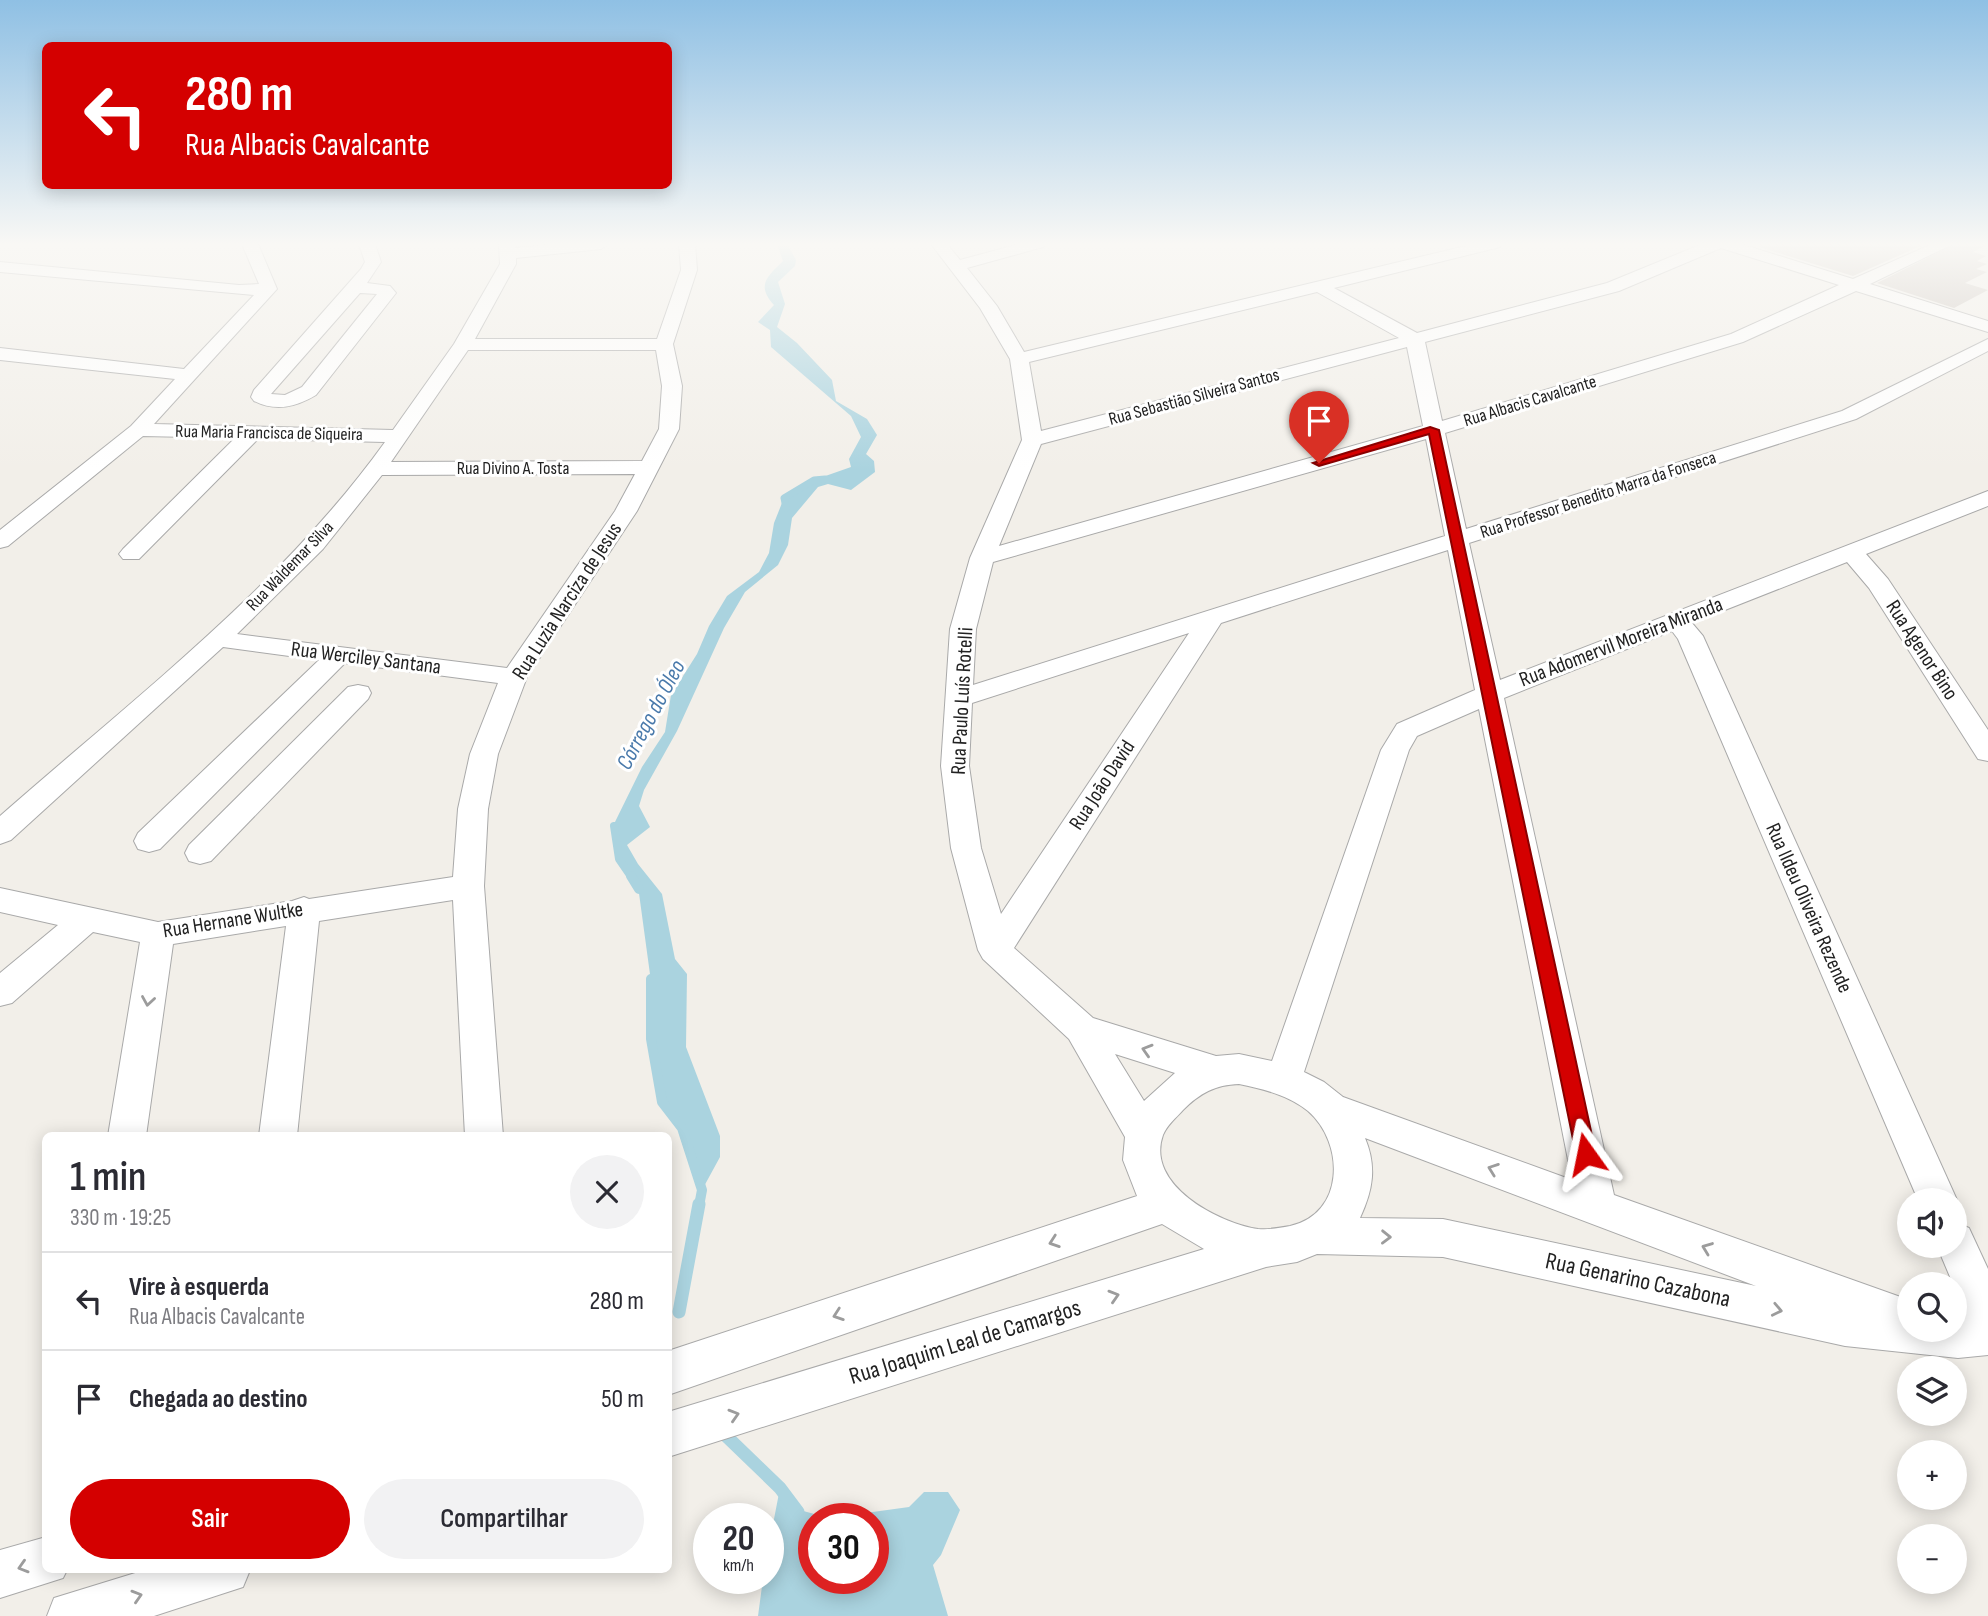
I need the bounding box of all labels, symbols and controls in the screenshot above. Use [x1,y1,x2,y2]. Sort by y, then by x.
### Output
text: 280 m [185,66,293,125]
icon: left [70,70,161,161]
text: Rua Albacis Cavalcante [185,126,430,165]
street label: Rua Sebastião Silveira Santos [1106,364,1282,430]
street label: Rua Albacis Cavalcante [1461,371,1599,431]
pin [1289,391,1349,463]
icon: arrive [1300,402,1338,440]
street label: Rua Maria Francisca de Siqueira [175,421,363,445]
street label: Rua Professor Benedito Marra da Fonseca [1477,447,1719,543]
street label: Rua Divino A. Tosta [457,458,569,479]
street label: Rua Waldemar Silva [242,517,338,615]
street label: Rua Luzia Narciza de Jesus [507,518,627,684]
street label: Rua Adomervil Moreira Miranda [1516,592,1726,692]
street label: Rua Agenor Bino [1880,595,1964,705]
street label: Rua Paulo Luís Rotelli [946,627,978,775]
street label: Rua Werciley Santana [290,636,442,680]
water label: Córrego do Óleo [610,655,692,775]
street label: Rua João David [1064,735,1140,835]
street label: Rua Ildeu Oliveira Rezende [1760,819,1858,997]
street label: Rua Hernane Wultke [161,897,305,943]
one-way arrow [141,995,156,1007]
one-way arrow [1142,1043,1154,1058]
position arrow [1549,1117,1623,1191]
text: 1 min [70,1152,146,1203]
button: close [570,1155,644,1229]
one-way arrow [1488,1163,1500,1177]
map controls [1897,1188,1967,1594]
button: sound [1897,1188,1967,1258]
text: 330 m · 19:25 [70,1204,171,1232]
one-way arrow [1381,1229,1392,1245]
one-way arrow [1048,1234,1060,1249]
one-way arrow [1701,1242,1713,1256]
street label: Rua Genarino Cazabona [1543,1246,1733,1314]
text: Vire à esquerda [129,1272,269,1303]
button: search [1897,1272,1967,1342]
icon: left [70,1282,108,1320]
text: 280 m [589,1286,644,1317]
one-way arrow [1108,1289,1120,1304]
street label: Rua Joaquim Leal de Camargos [846,1293,1084,1391]
one-way arrow [1771,1302,1783,1316]
text: Rua Albacis Cavalcante [129,1303,305,1331]
one-way arrow [833,1307,845,1322]
button: layers [1897,1356,1967,1426]
icon: arrive [70,1380,108,1418]
text: Chegada ao destino [129,1384,308,1415]
text: 50 m [601,1384,644,1415]
one-way arrow [727,1408,739,1423]
button: + [1897,1440,1967,1510]
button: Sair [70,1479,350,1559]
button: Compartilhar [364,1479,644,1559]
speed limit sign: 30 [798,1503,889,1594]
text: 20 [723,1518,755,1561]
button: − [1897,1524,1967,1594]
text: km/h [723,1555,754,1576]
one-way arrow [17,1559,29,1574]
one-way arrow [131,1590,143,1605]

